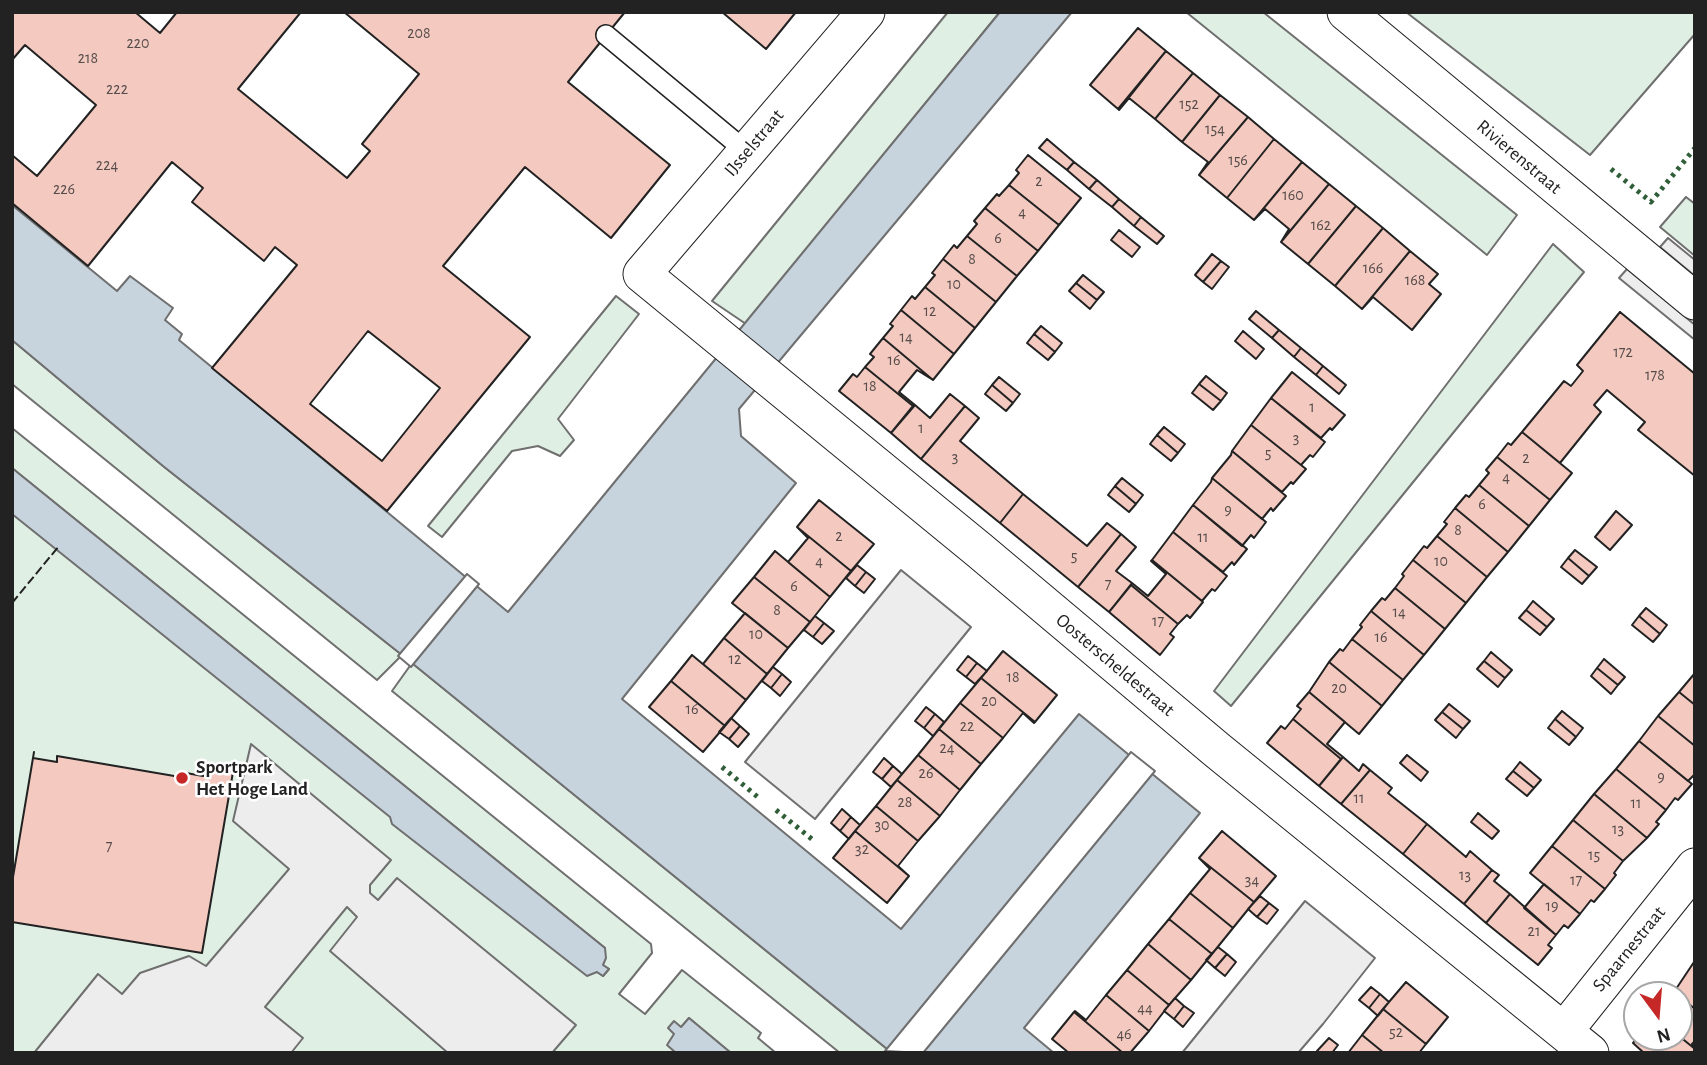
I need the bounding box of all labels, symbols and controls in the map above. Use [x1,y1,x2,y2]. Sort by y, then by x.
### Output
house number: 208 [407,23,431,43]
house number: 220 [126,33,150,53]
house number: 218 [78,48,98,68]
house number: 222 [106,79,128,99]
house number: 152 [1179,94,1199,114]
street label: IJsselstraat [719,105,789,181]
street label: Rivierenstraat [1472,115,1566,199]
house number: 154 [1205,119,1225,139]
house number: 156 [1228,150,1248,170]
house number: 224 [96,155,118,175]
house number: 2 [1035,171,1043,191]
house number: 226 [53,179,75,199]
house number: 160 [1282,185,1304,205]
house number: 4 [1018,202,1026,222]
house number: 162 [1311,215,1331,235]
house number: 6 [994,228,1002,248]
house number: 8 [968,249,976,269]
house number: 166 [1363,258,1383,278]
house number: 168 [1405,270,1425,290]
house number: 10 [947,274,961,294]
house number: 12 [924,301,936,321]
house number: 14 [899,327,913,347]
house number: 172 [1613,342,1633,362]
house number: 16 [887,350,901,370]
house number: 178 [1645,365,1665,385]
house number: 18 [863,376,877,396]
house number: 1 [1309,397,1315,417]
house number: 1 [918,418,924,438]
house number: 3 [1293,428,1299,448]
house number: 5 [1265,443,1271,463]
house number: 3 [952,447,958,467]
house number: 2 [1522,448,1530,468]
house number: 4 [1502,467,1510,487]
house number: 6 [1478,494,1486,514]
house number: 9 [1224,500,1232,520]
house number: 8 [1454,520,1462,540]
house number: 2 [835,526,843,546]
house number: 11 [1197,527,1209,547]
house number: 5 [1071,546,1077,566]
house number: 4 [815,551,823,571]
house number: 10 [1434,551,1448,571]
house number: 7 [1105,574,1111,594]
house number: 6 [790,576,798,596]
house number: 8 [773,600,781,620]
house number: 14 [1392,602,1406,622]
street label: Oosterscheldestraat [1051,609,1179,721]
house number: 17 [1152,611,1164,631]
house number: 10 [749,624,763,644]
house number: 16 [1374,627,1388,647]
house number: 12 [729,649,741,669]
house number: 18 [1006,667,1020,687]
house number: 20 [1331,678,1347,698]
house number: 20 [981,691,997,711]
house number: 16 [685,699,699,719]
house number: 22 [960,716,974,736]
house number: 24 [940,738,954,758]
place label: Sportpark Het Hoge Land [196,756,308,800]
house number: 26 [919,763,933,783]
house number: 9 [1657,767,1665,787]
marker: Sportpark Het Hoge Land [174,770,190,786]
house number: 11 [1353,788,1365,808]
house number: 28 [898,792,912,812]
house number: 11 [1630,793,1642,813]
house number: 30 [874,815,890,835]
house number: 13 [1612,819,1624,839]
house number: 7 [106,836,112,856]
house number: 32 [855,839,869,859]
house number: 15 [1588,845,1600,865]
house number: 13 [1459,865,1471,885]
house number: 34 [1245,870,1259,890]
house number: 17 [1570,870,1582,890]
house number: 19 [1545,896,1559,916]
street label: Spaarnestraat [1588,902,1670,996]
house number: 21 [1528,921,1540,941]
north arrow [1623,981,1693,1051]
house number: 44 [1137,998,1153,1018]
house number: 52 [1389,1022,1403,1042]
house number: 46 [1116,1024,1132,1044]
text: N [1654,1024,1672,1046]

